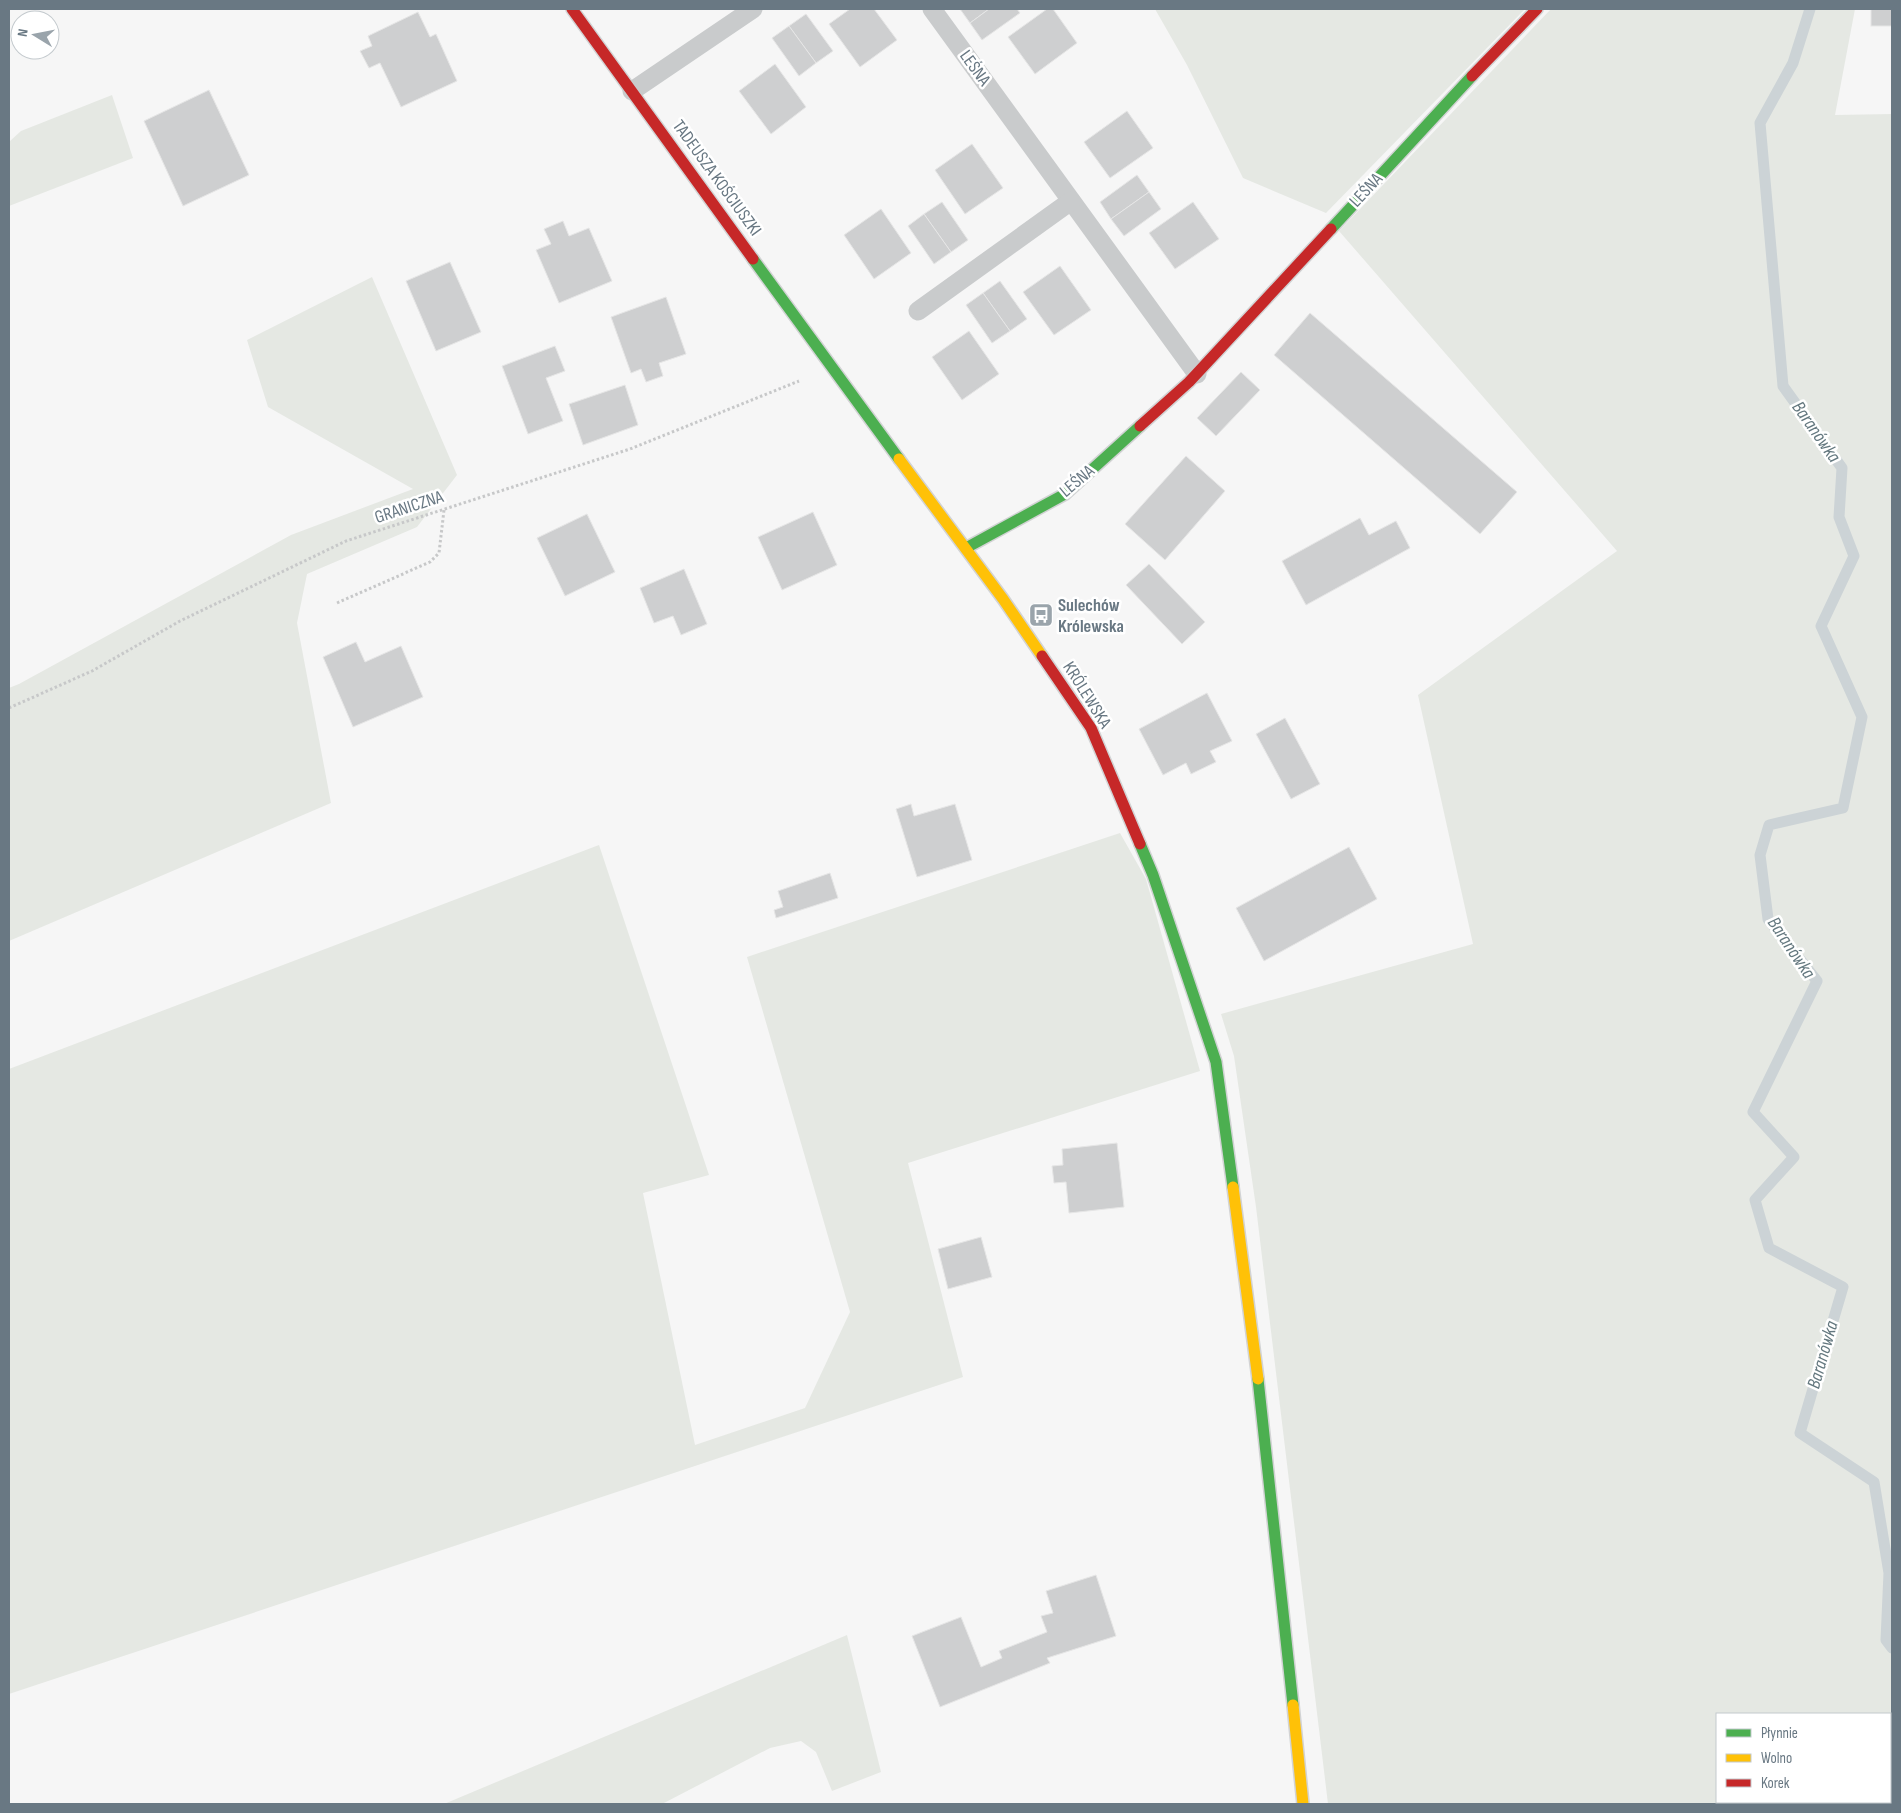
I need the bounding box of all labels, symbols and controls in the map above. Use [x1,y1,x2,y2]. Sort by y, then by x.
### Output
north arrow [10,10,60,60]
text: N [14,28,32,38]
street label: LEŚNA [955,46,995,90]
street label: TADEUSZA KOŚCIUSZKI [668,116,766,240]
street label: LEŚNA [1345,168,1387,211]
water label: Baranówka [1787,397,1845,467]
street label: LEŚNA [1055,460,1099,501]
street label: GRANICZNA [372,486,446,528]
place label: Sulechów Królewska [1058,595,1124,637]
bus stop icon: Sulechów Królewska [1028,602,1054,628]
street label: KRÓLEWSKA [1058,658,1116,732]
water label: Baranówka [1762,913,1820,983]
water label: Baranówka [1802,1318,1844,1392]
legend [1716,1713,1891,1803]
text: Płynnie [1761,1724,1798,1743]
text: Wolno [1761,1749,1792,1768]
text: Korek [1761,1774,1790,1793]

